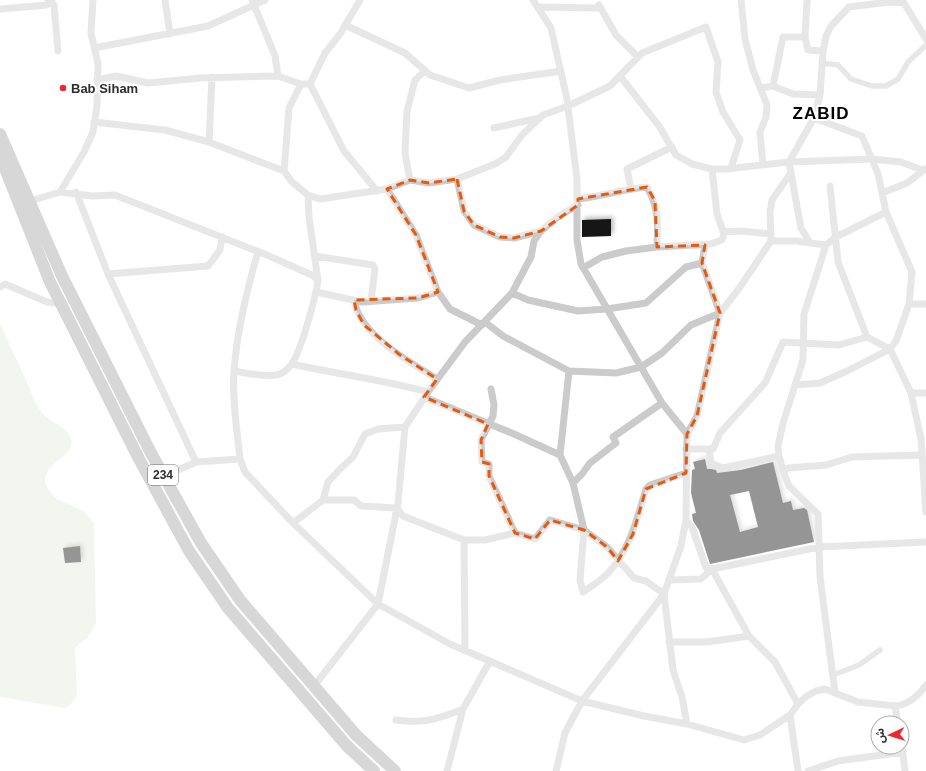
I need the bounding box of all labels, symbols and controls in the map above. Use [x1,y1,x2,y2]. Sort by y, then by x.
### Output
place label: Bab Siham [71,81,138,96]
marker: Bab Siham [58,83,68,93]
district label: ZABID [793,104,849,123]
road number: 234 [148,465,178,485]
north arrow [870,715,910,755]
text: ش [874,728,888,744]

